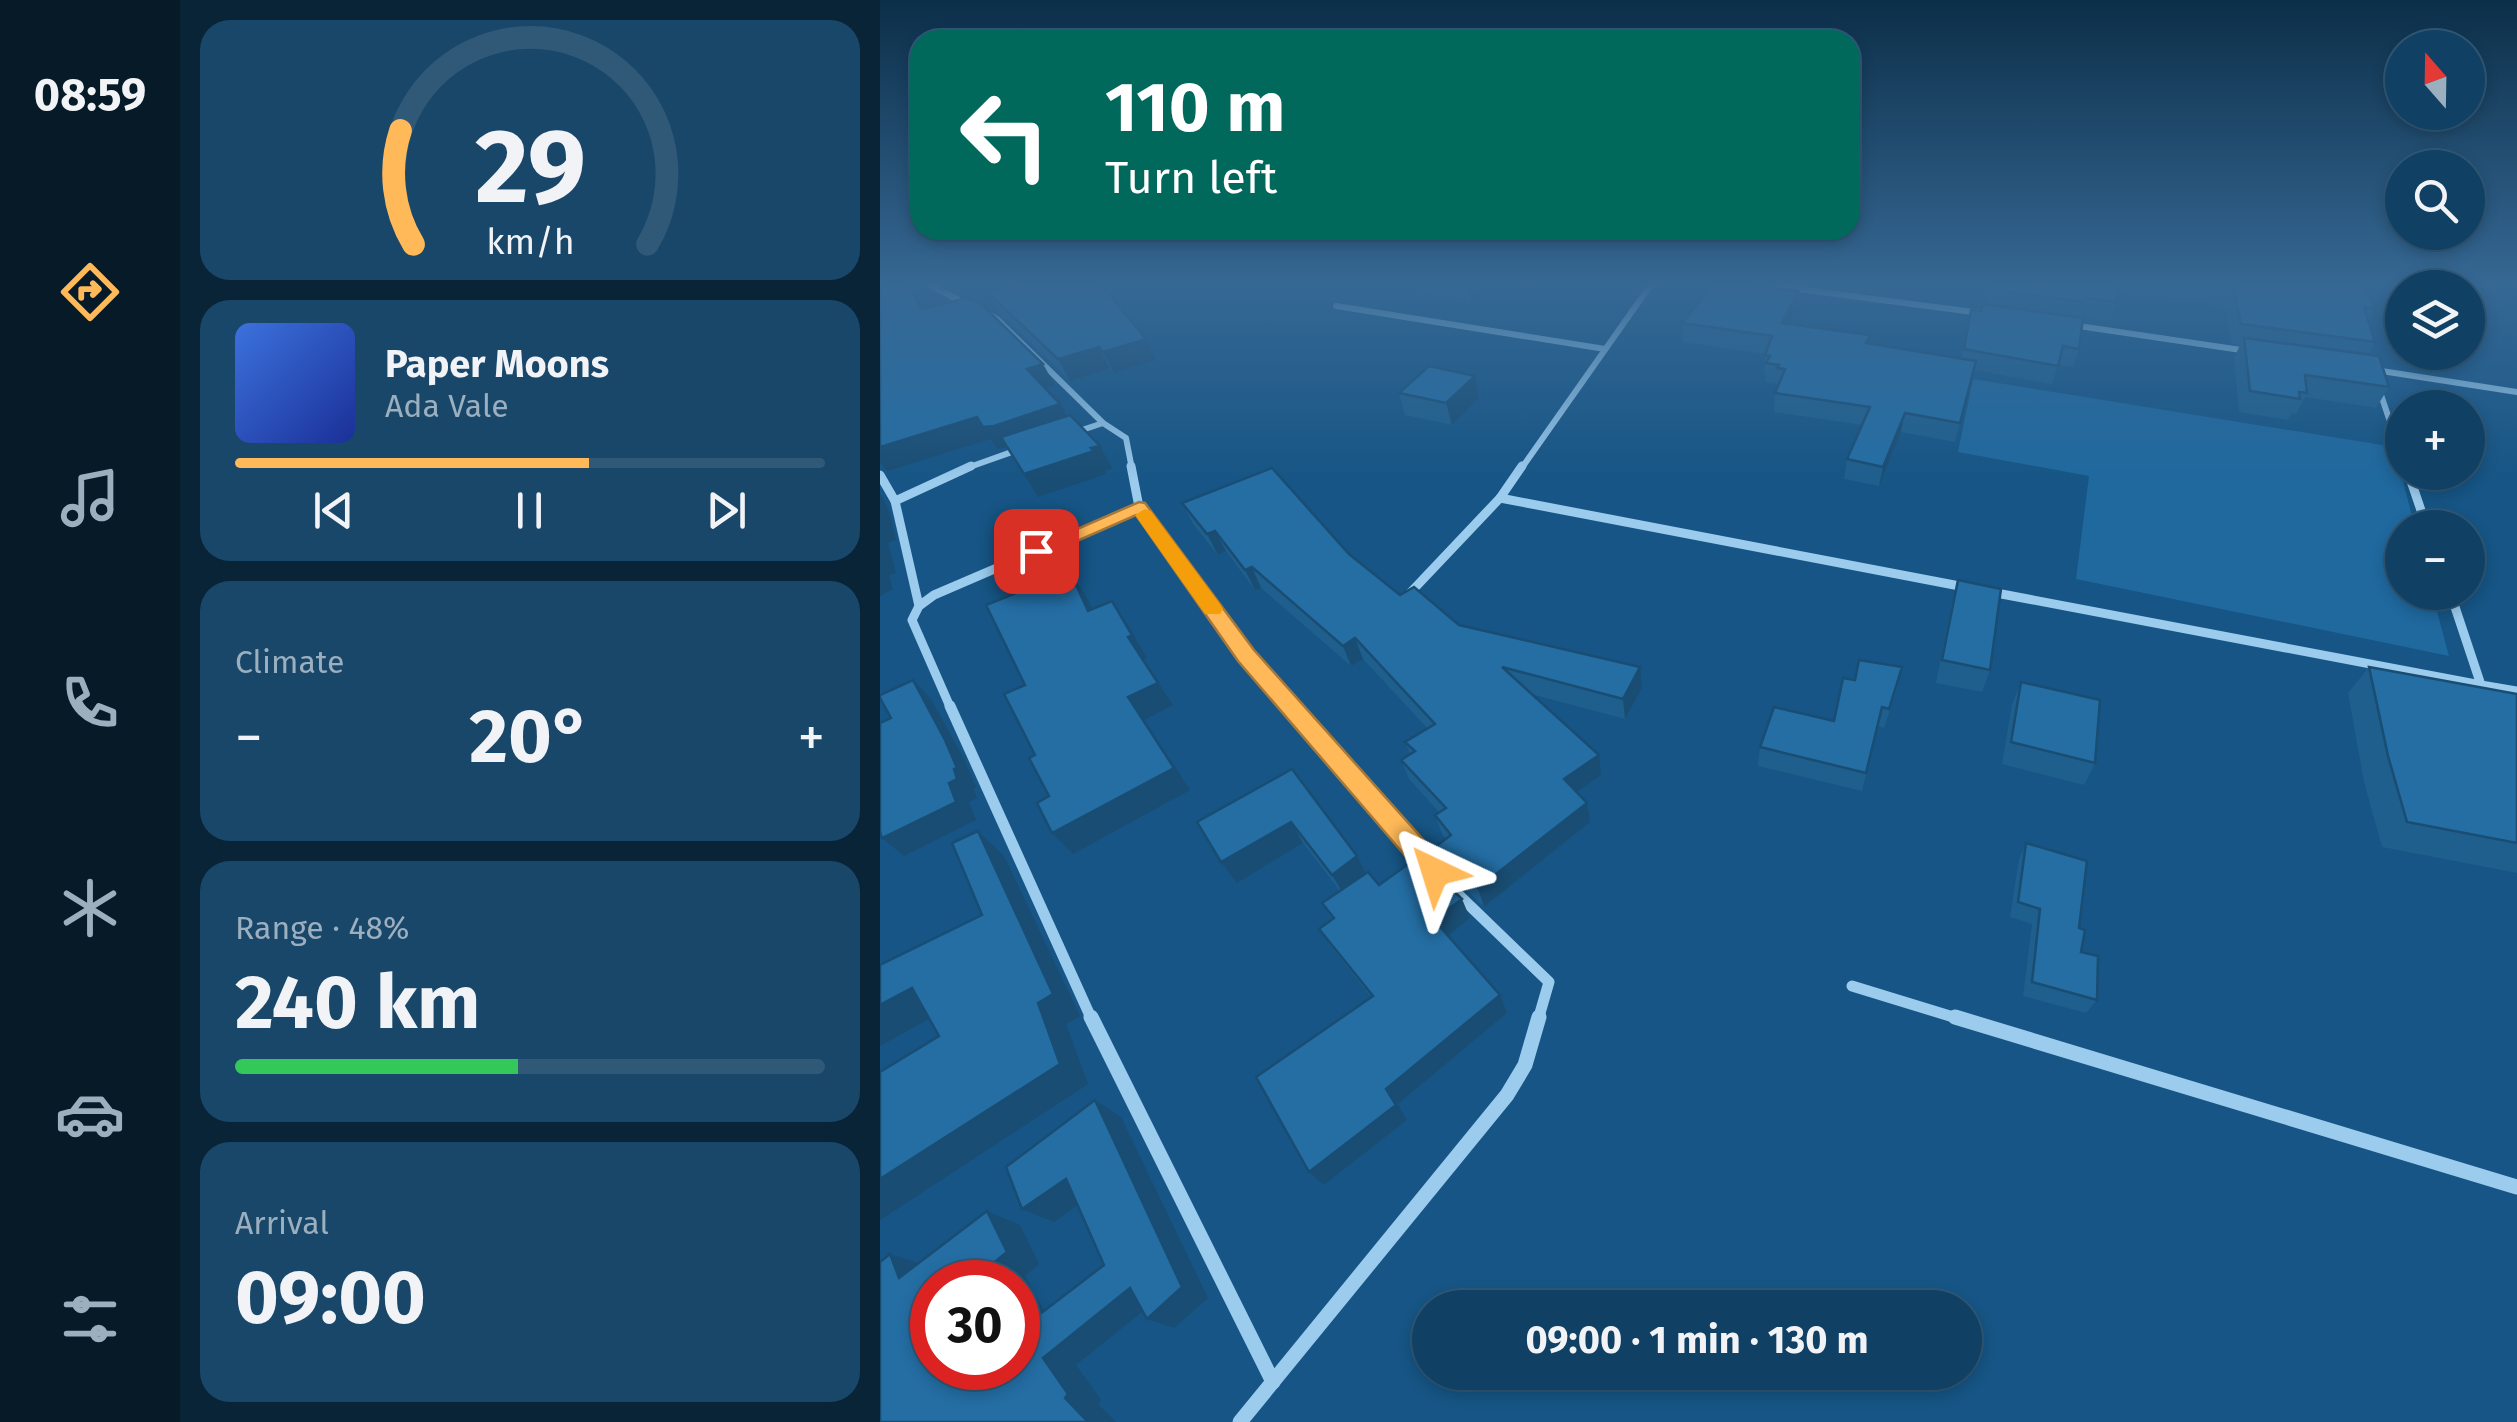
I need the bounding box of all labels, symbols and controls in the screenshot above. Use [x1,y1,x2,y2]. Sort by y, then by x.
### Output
north arrow [2385,30,2485,130]
map controls [2385,30,2485,610]
text: 110 m [1105,66,1285,150]
text: 08:59 [34,68,146,122]
icon: left [940,70,1070,200]
text: 29 [475,105,585,230]
button: search [2385,150,2485,250]
text: Turn left [1105,151,1277,205]
text: km/h [486,221,574,263]
icon: directions [55,257,125,327]
button: layers [2385,270,2485,370]
text: Paper Moons [385,341,609,387]
text: Ada Vale [385,387,509,425]
button: + [2385,390,2485,490]
icon: music [55,463,125,533]
icon: previous [306,483,361,538]
icon: pause [502,483,557,538]
icon: next [699,483,754,538]
pin [994,509,1079,594]
button: − [2385,510,2485,610]
icon: arrive [1009,524,1064,579]
text: Climate [235,643,344,681]
icon: phone [55,668,125,738]
text: 20° [469,692,591,782]
text: − [235,705,263,771]
text: + [798,705,825,771]
position arrow [1383,820,1487,924]
icon: climate [55,873,125,943]
text: Range · 48% [235,909,410,947]
text: 240 km [235,958,480,1048]
icon: car [55,1079,125,1149]
text: Arrival [235,1204,329,1242]
text: 09:00 [235,1253,426,1343]
speed limit sign: 30 [910,1260,1040,1390]
icon: filters [55,1284,125,1354]
text: 09:00 · 1 min · 130 m [1525,1317,1869,1363]

